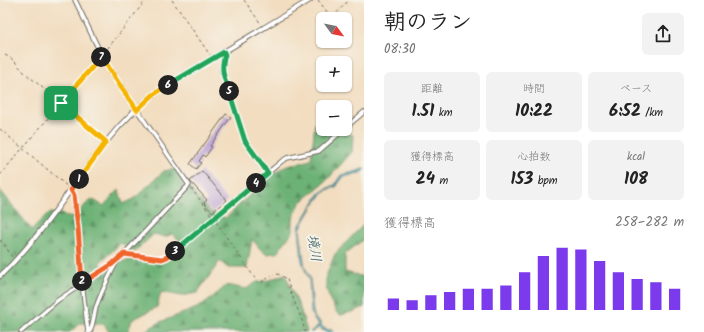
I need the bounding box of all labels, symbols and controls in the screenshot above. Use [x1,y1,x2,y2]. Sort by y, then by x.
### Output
text: 朝のラン [384,6,472,41]
north arrow [316,12,352,48]
map controls [316,12,352,136]
button: share [642,13,684,55]
text: 08:30 [384,39,415,60]
pin: 7 [91,47,111,67]
text: 7 [98,48,104,66]
button: + [316,56,352,92]
pin: 6 [158,75,178,95]
text: 6 [165,76,171,94]
text: 距離 [421,80,443,98]
text: 時間 [523,80,545,98]
text: ペース [620,80,652,98]
pin: 5 [219,81,239,101]
text: 5 [226,82,232,100]
pin [44,86,78,120]
icon: arrive [50,92,72,114]
text: 1.51 [411,98,434,125]
text: 10:22 [515,98,553,125]
text: 6:52 [609,98,641,125]
button: − [316,100,352,136]
text: km [434,104,453,122]
text: /km [641,104,663,122]
text: 獲得標高 [410,148,454,166]
text: 心拍数 [518,148,551,166]
text: kcal [627,148,645,166]
text: 24 [416,166,435,193]
text: 153 [510,166,533,193]
text: 108 [624,166,648,193]
pin: 1 [69,169,89,189]
text: 1 [77,170,81,188]
text: m [435,172,448,190]
text: bpm [533,172,558,190]
pin: 4 [246,173,266,193]
text: 4 [253,174,259,192]
text: 258–282 m [615,212,684,233]
text: 獲得標高 [384,213,436,234]
water label: 境川 [301,233,327,263]
pin: 3 [165,241,185,261]
text: 3 [172,242,178,260]
pin: 2 [72,271,92,291]
text: 2 [79,272,85,290]

